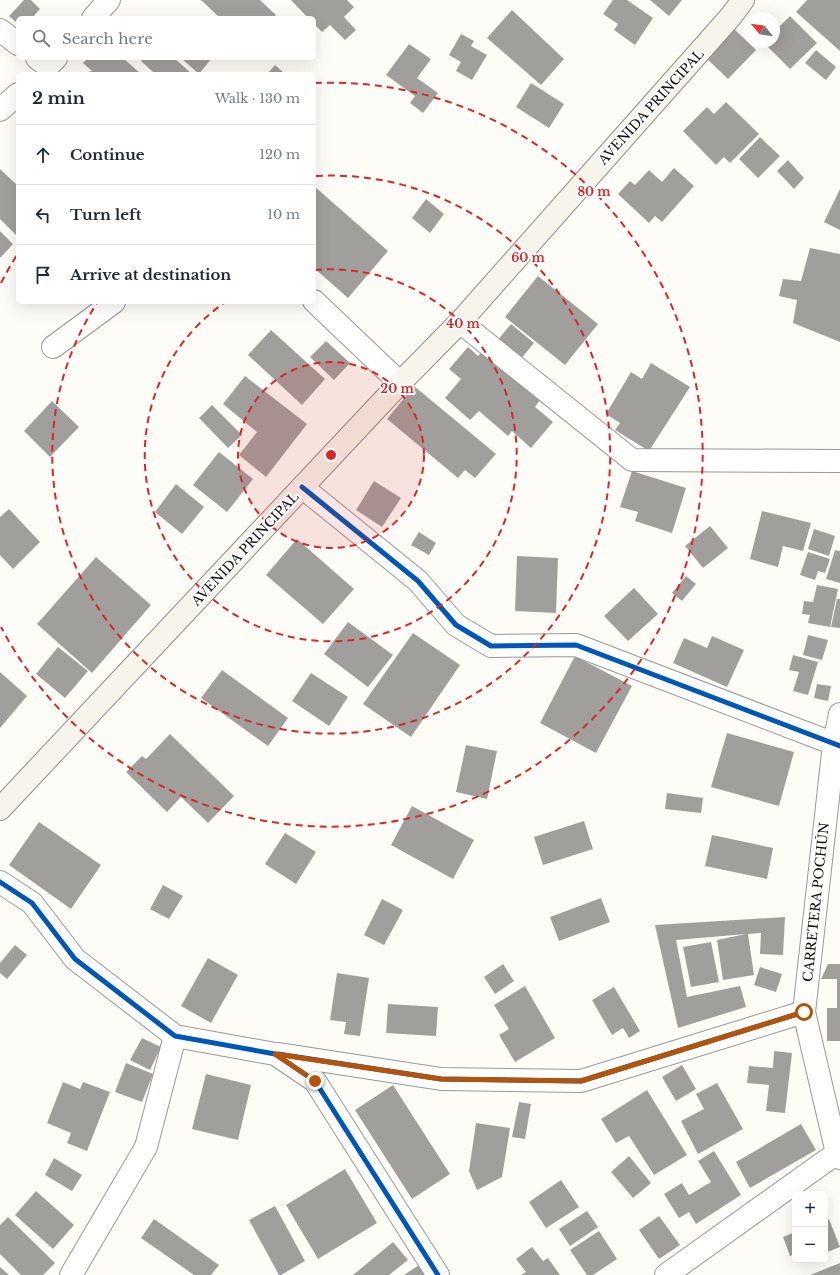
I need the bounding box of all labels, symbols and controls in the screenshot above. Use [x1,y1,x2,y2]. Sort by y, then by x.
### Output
north arrow [744,12,780,48]
search box [16,16,316,60]
icon: search [30,27,52,49]
text: Search here [62,29,153,48]
street label: AVENIDA PRINCIPAL [594,45,708,169]
text: 2 min [32,88,85,109]
text: Walk · 130 m [215,90,300,107]
icon: ahead [32,144,54,166]
text: Continue [70,145,145,164]
text: 120 m [259,146,300,163]
text: 80 m [577,184,611,199]
icon: left [32,204,54,226]
text: Turn left [70,205,141,224]
text: 10 m [267,206,300,223]
text: 60 m [511,250,546,265]
icon: arrive [32,264,54,286]
text: Arrive at destination [70,265,231,284]
text: 40 m [446,316,480,331]
text: 20 m [380,381,414,396]
centre of rings [324,448,338,462]
street label: AVENIDA PRINCIPAL [187,488,303,610]
street label: CARRETERA POCHÚN [799,821,833,983]
route start [795,1003,813,1021]
route end [306,1072,324,1090]
map controls [792,1191,828,1263]
button: + [792,1191,828,1227]
button: − [792,1227,828,1263]

